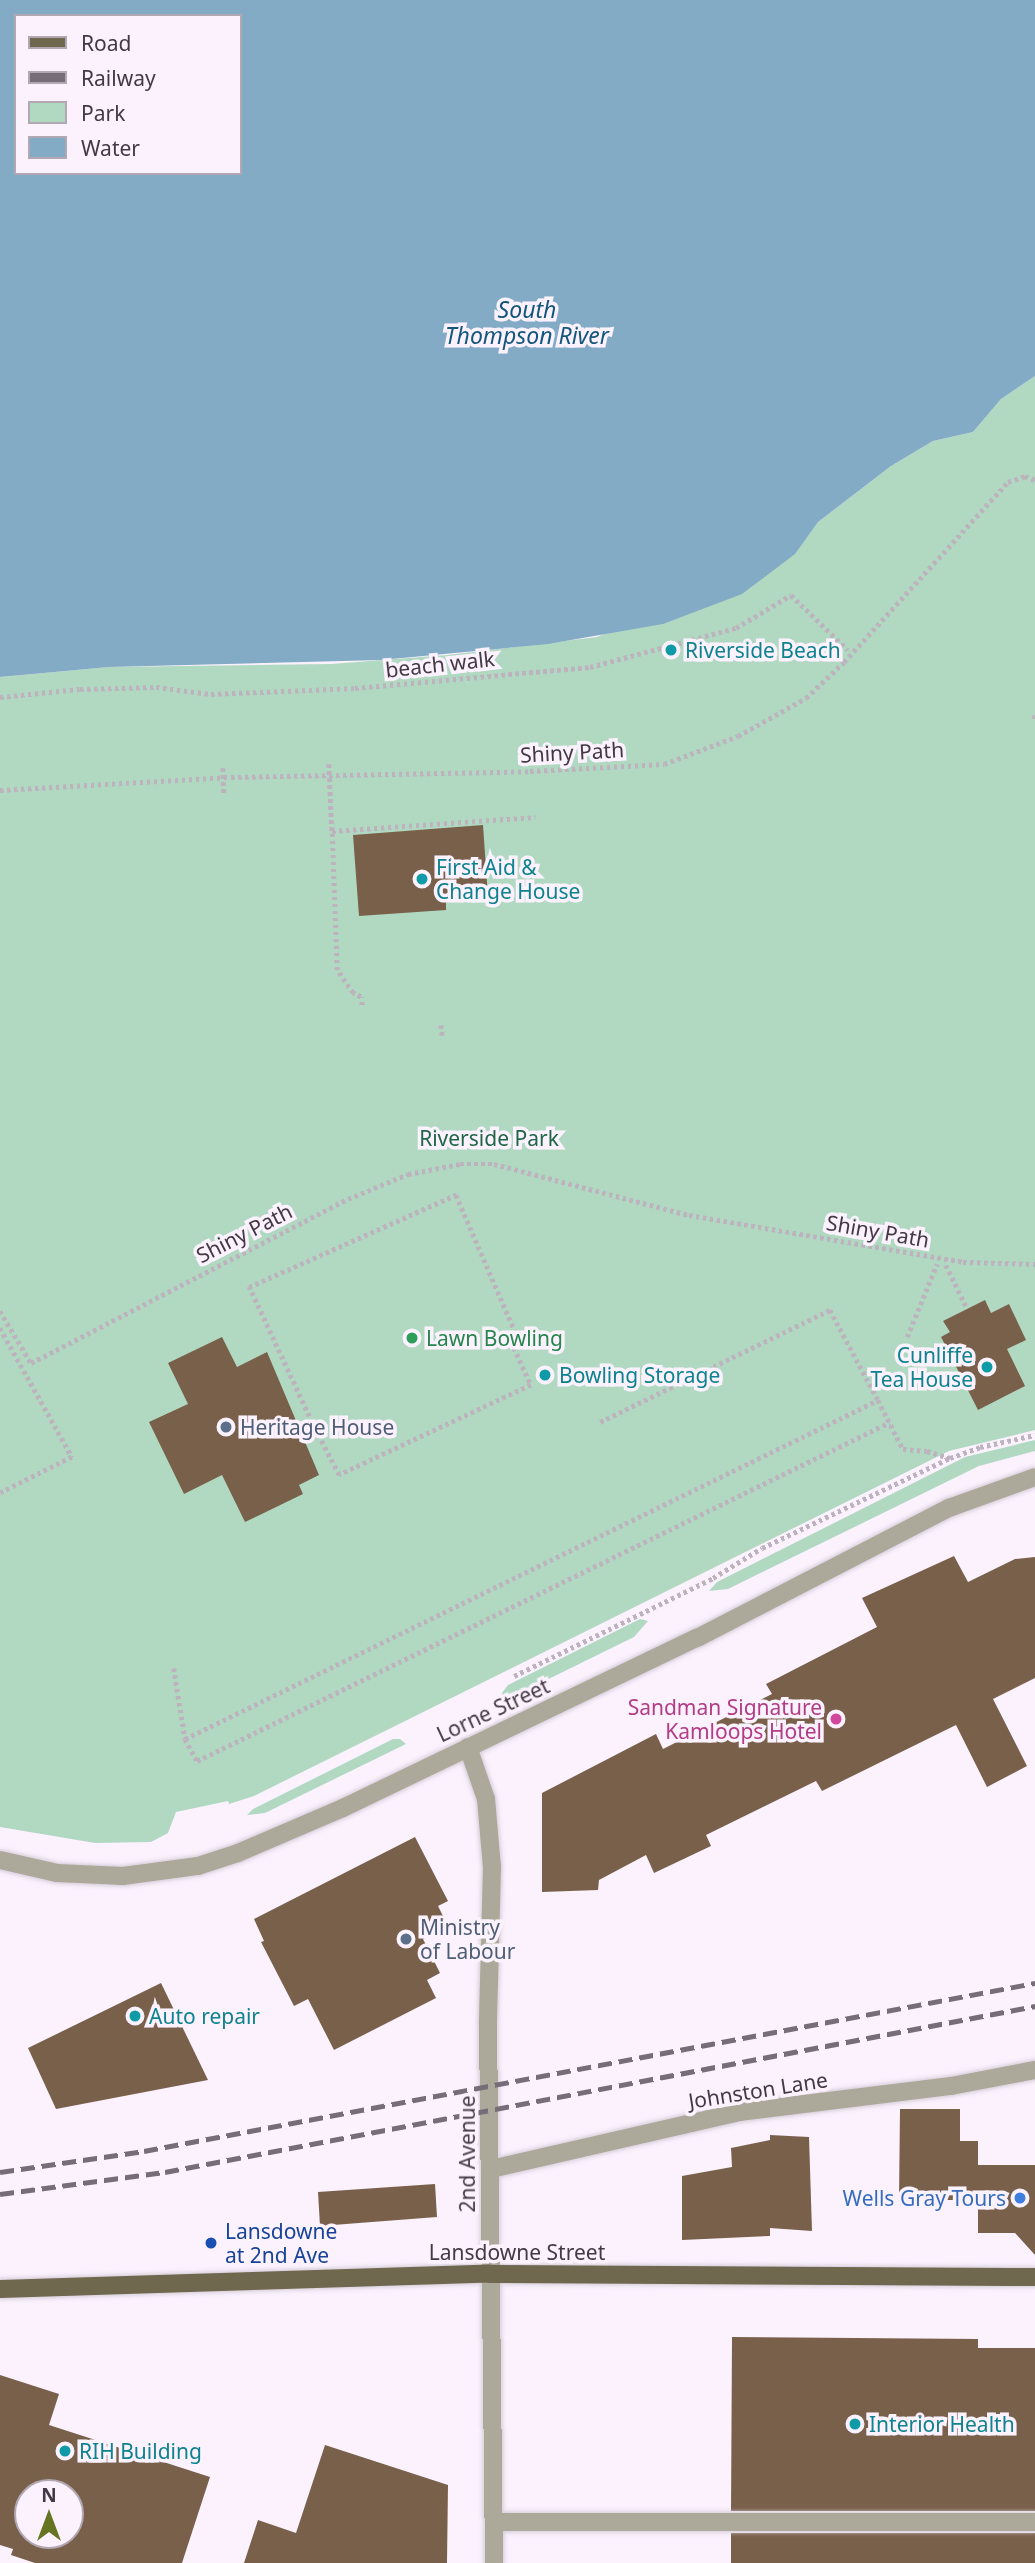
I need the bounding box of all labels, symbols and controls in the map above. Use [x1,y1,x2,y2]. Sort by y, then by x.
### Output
legend [14,14,242,175]
text: Road [81,29,131,57]
text: Railway [81,64,156,92]
text: Park [81,99,125,127]
text: Water [81,134,140,162]
water label: South Thompson River [445,295,609,349]
place label: Riverside Beach [685,637,841,663]
marker: Riverside Beach [663,642,679,658]
street label: beach walk [384,646,496,682]
street label: Shiny Path [519,737,625,767]
place label: First Aid & Change House [436,854,580,904]
marker: First Aid & Change House [414,871,430,887]
park label: Riverside Park [419,1125,559,1151]
street label: Shiny Path [192,1198,296,1268]
street label: Shiny Path [825,1210,931,1252]
place label: Lawn Bowling [426,1325,563,1351]
marker: Lawn Bowling [404,1330,420,1346]
place label: Cunliffe Tea House [871,1342,973,1392]
marker: Cunliffe Tea House [979,1359,995,1375]
place label: Bowling Storage [559,1362,720,1388]
marker: Bowling Storage [537,1367,553,1383]
place label: Heritage House [240,1414,394,1440]
marker: Heritage House [218,1419,234,1435]
street label: Lorne Street [433,1673,553,1747]
place label: Sandman Signature Kamloops Hotel [628,1694,822,1744]
marker: Sandman Signature Kamloops Hotel [828,1711,844,1727]
place label: Ministry of Labour [420,1914,515,1964]
marker: Ministry of Labour [398,1931,414,1947]
place label: Auto repair [149,2003,260,2029]
marker: Auto repair [127,2008,143,2024]
street label: Johnston Lane [687,2067,829,2113]
street label: 2nd Avenue [454,2095,480,2213]
place label: Wells Gray Tours [843,2185,1006,2211]
marker: Wells Gray Tours [1012,2190,1028,2206]
place label: Lansdowne at 2nd Ave [225,2218,337,2268]
marker: Lansdowne at 2nd Ave [203,2235,219,2251]
street label: Lansdowne Street [429,2239,605,2265]
place label: Interior Health [869,2411,1015,2437]
marker: Interior Health [847,2416,863,2432]
place label: RIH Building [79,2438,202,2464]
marker: RIH Building [57,2443,73,2459]
north arrow [14,2479,84,2549]
text: N [41,2482,57,2508]

